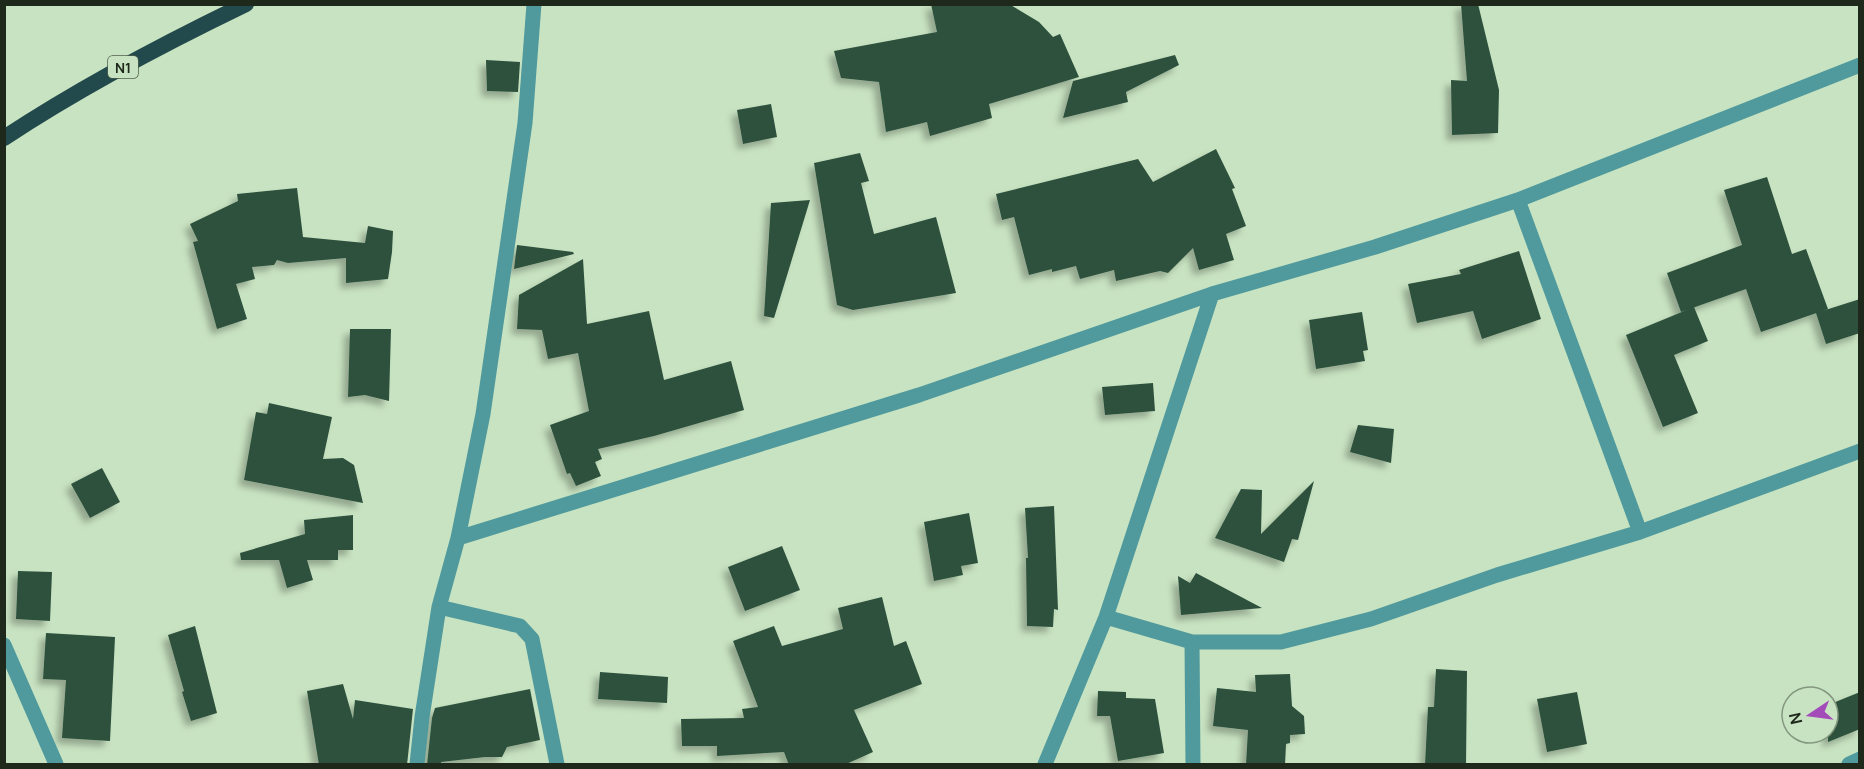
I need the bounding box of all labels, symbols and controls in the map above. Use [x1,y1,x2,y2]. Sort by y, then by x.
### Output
road number: N1 [108,56,138,78]
north arrow [1780,685,1840,745]
text: N [1783,710,1807,726]

